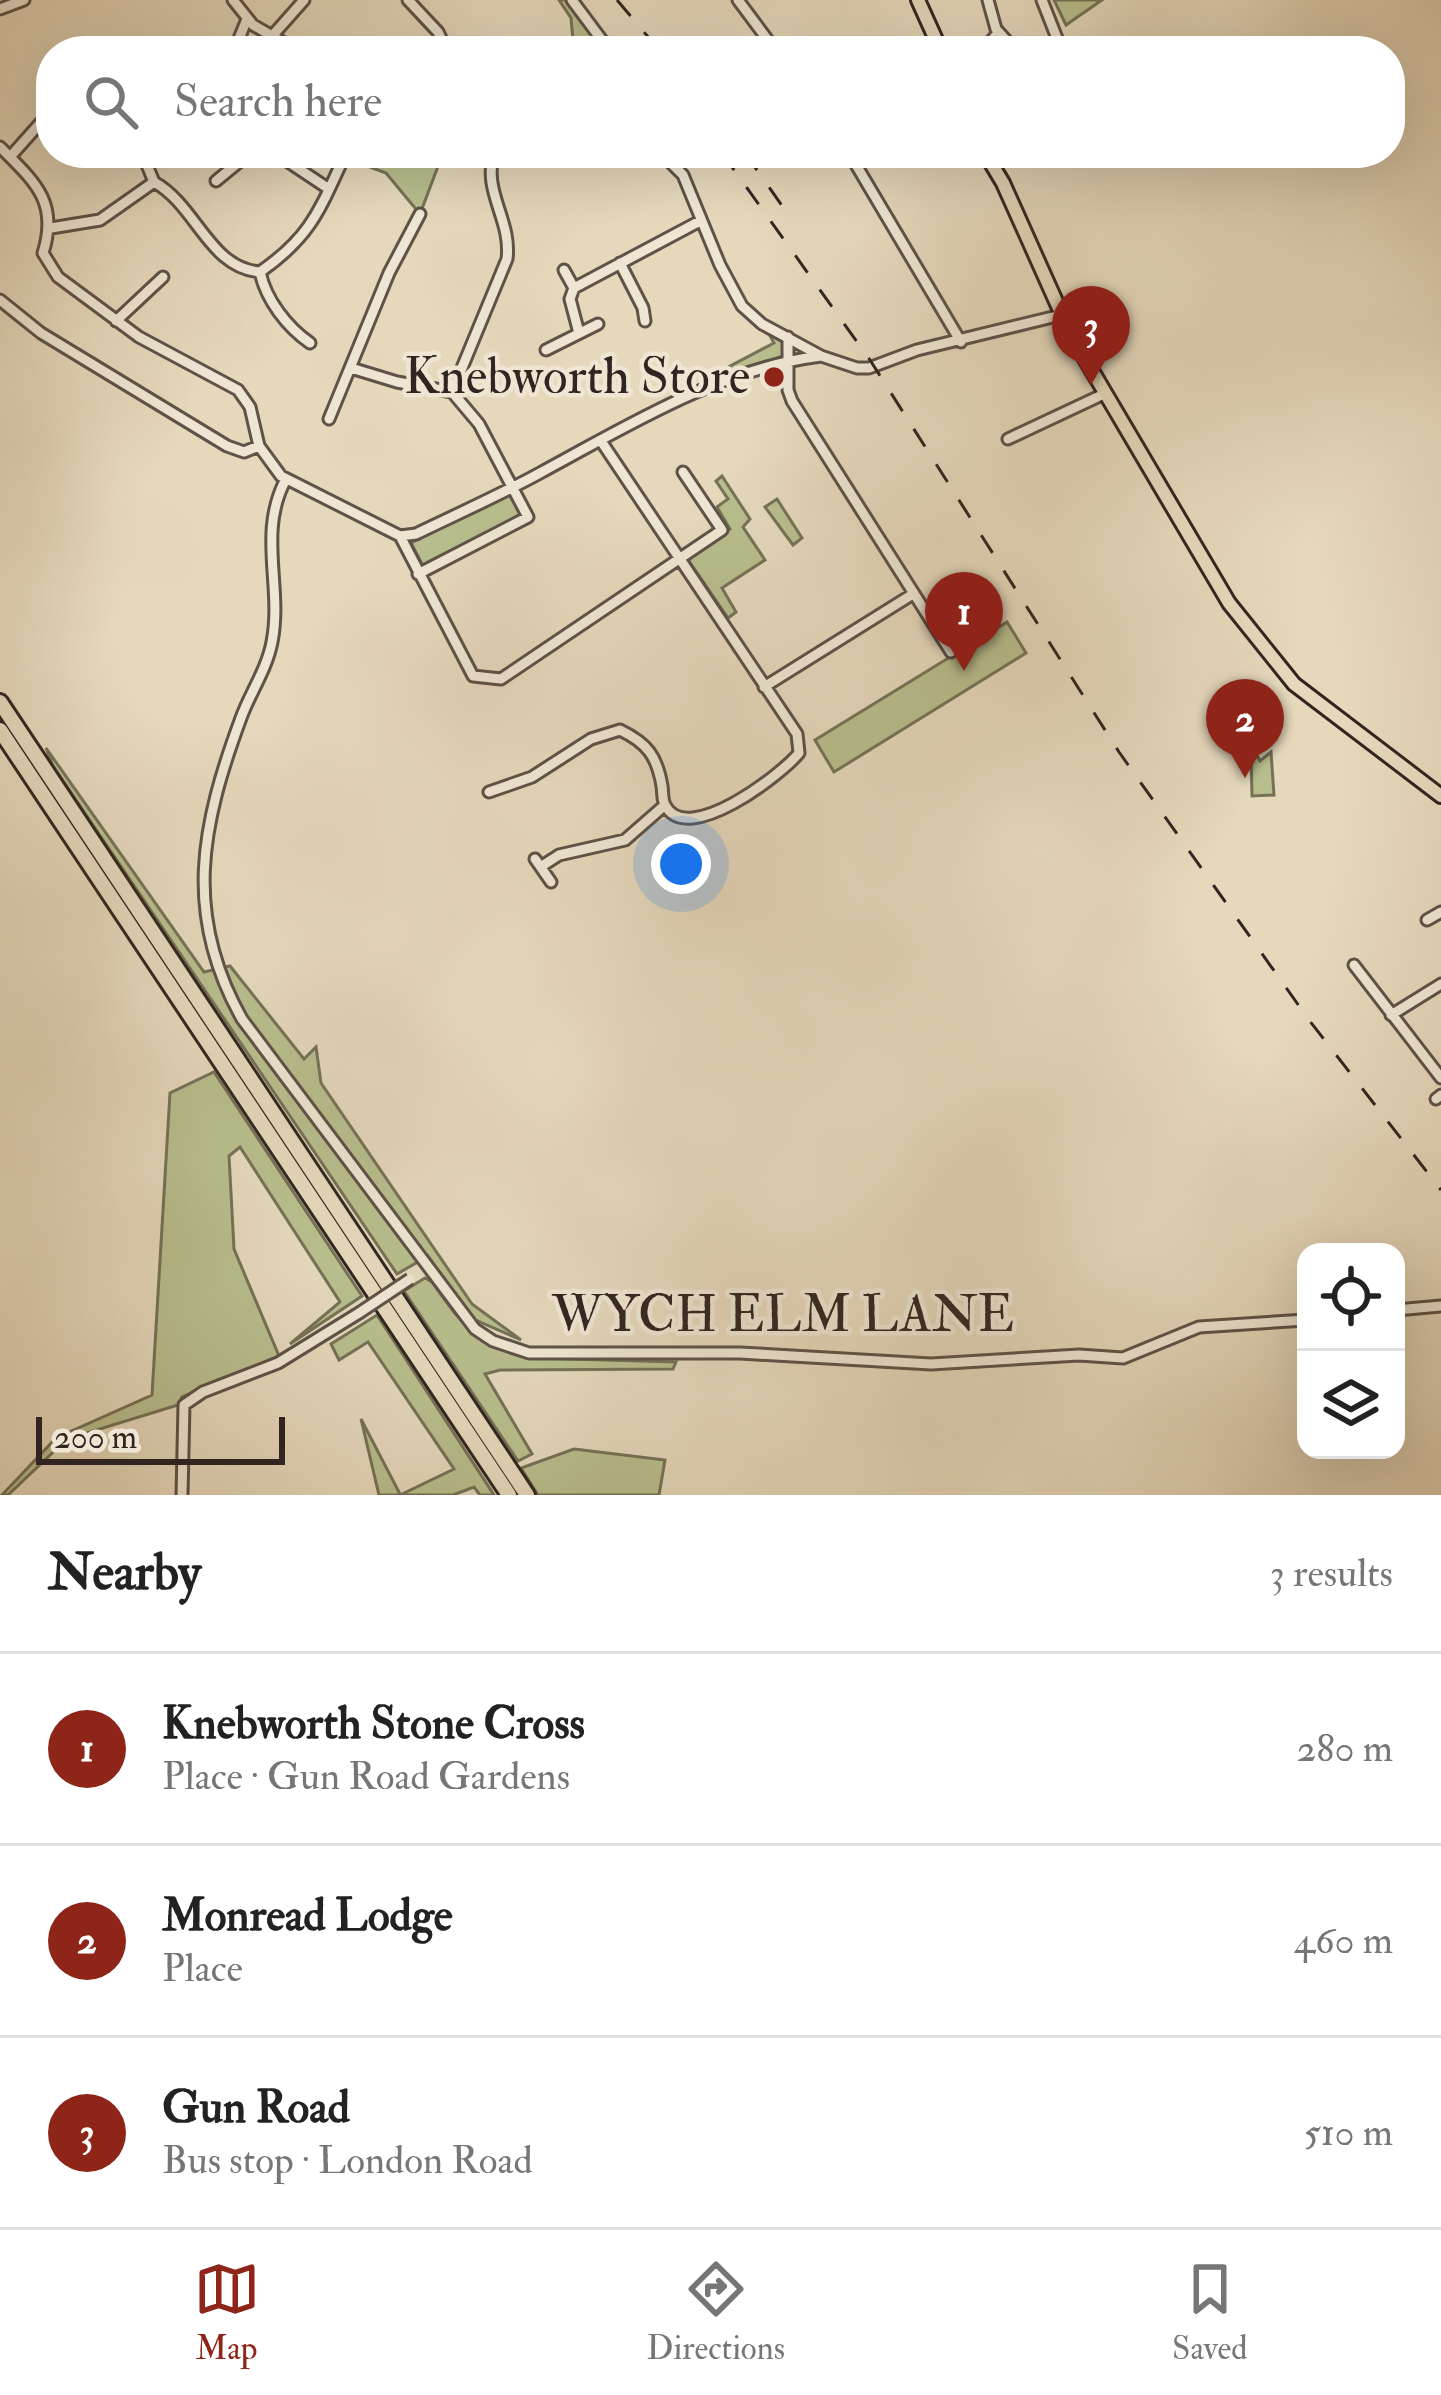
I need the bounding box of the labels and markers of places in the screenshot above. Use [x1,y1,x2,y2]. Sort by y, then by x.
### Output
pin: 3 [1052,286,1130,385]
place label: Knebworth Store [404,345,750,409]
marker: Knebworth Store [761,364,787,390]
pin: 1 [925,572,1003,671]
pin: 2 [1206,679,1284,778]

